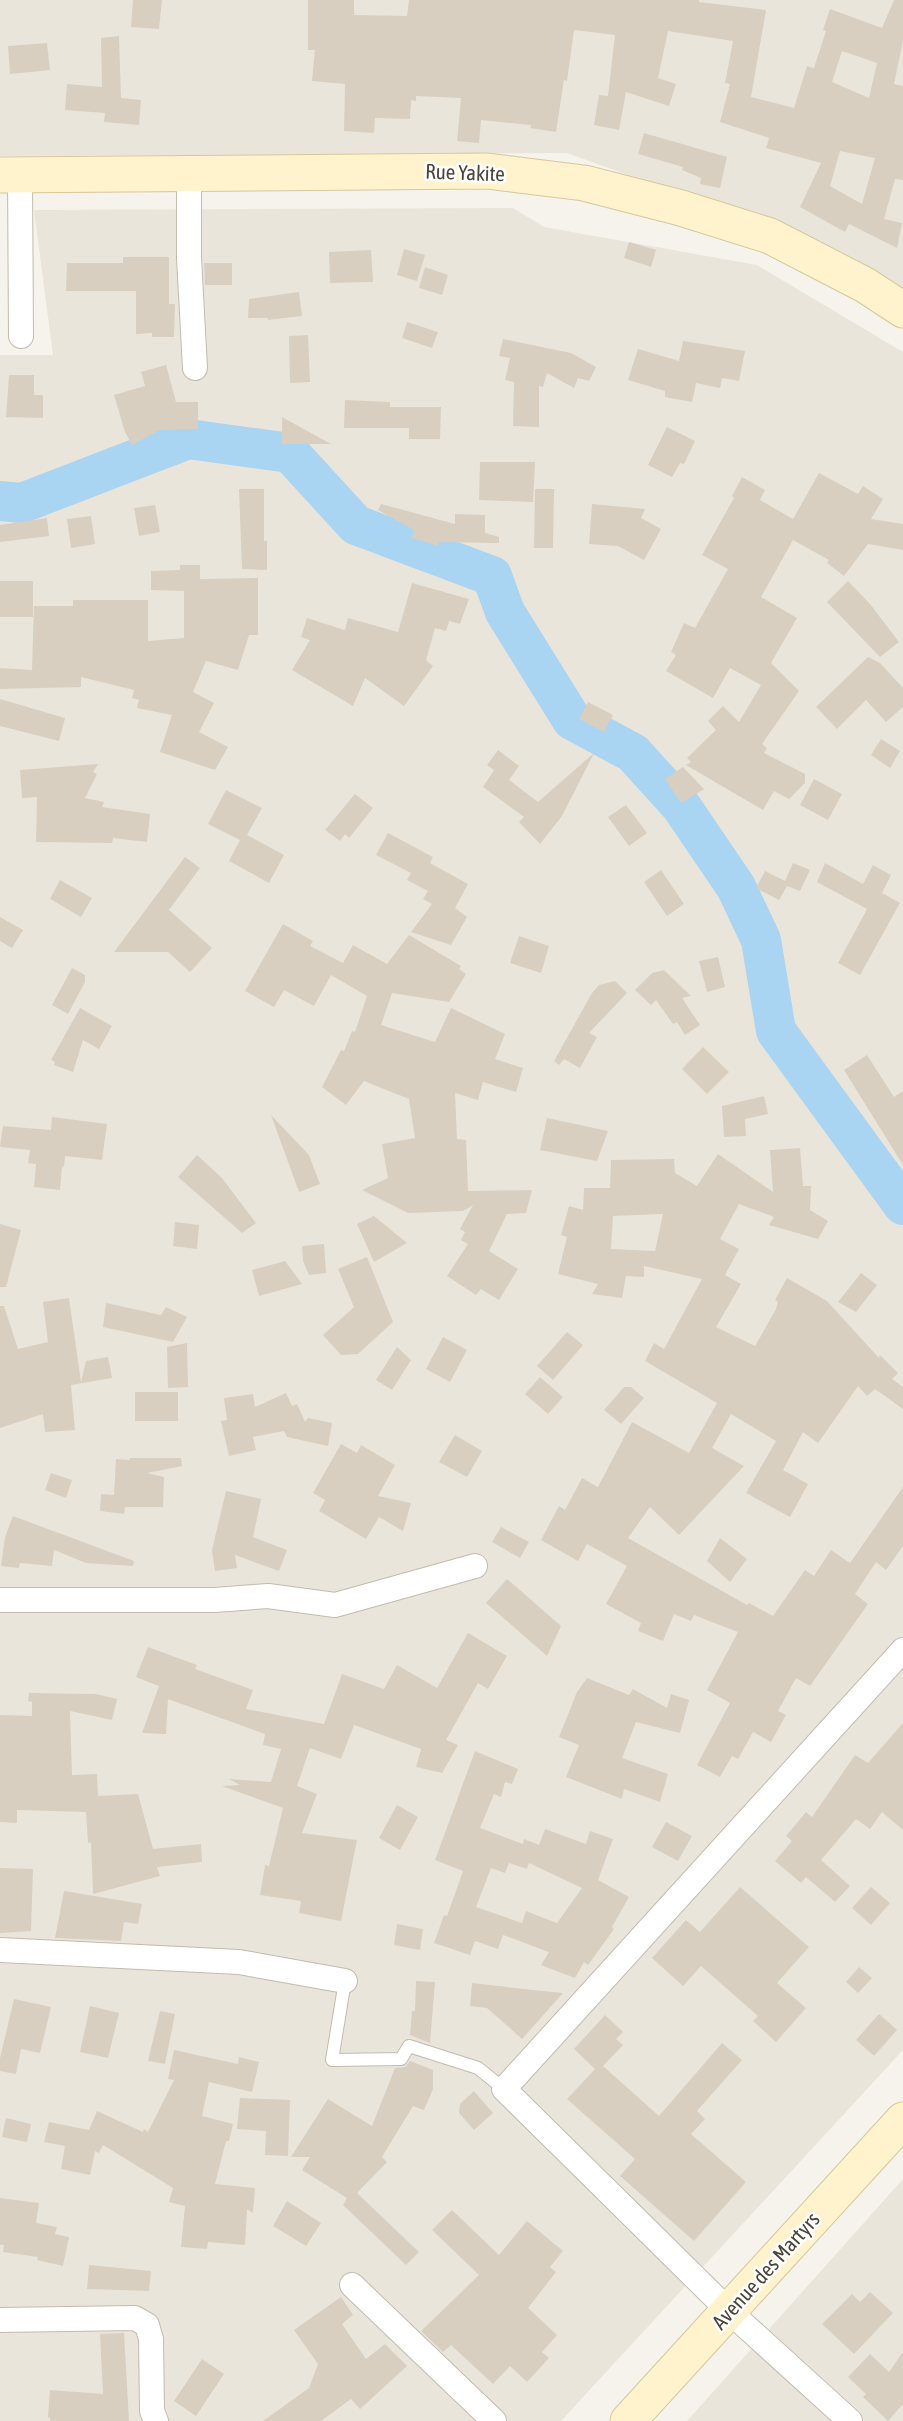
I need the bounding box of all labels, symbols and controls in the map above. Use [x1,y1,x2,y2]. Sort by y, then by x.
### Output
street label: Rue Yakite [425,159,505,185]
street label: Avenue des Martyrs [707,2207,824,2334]

